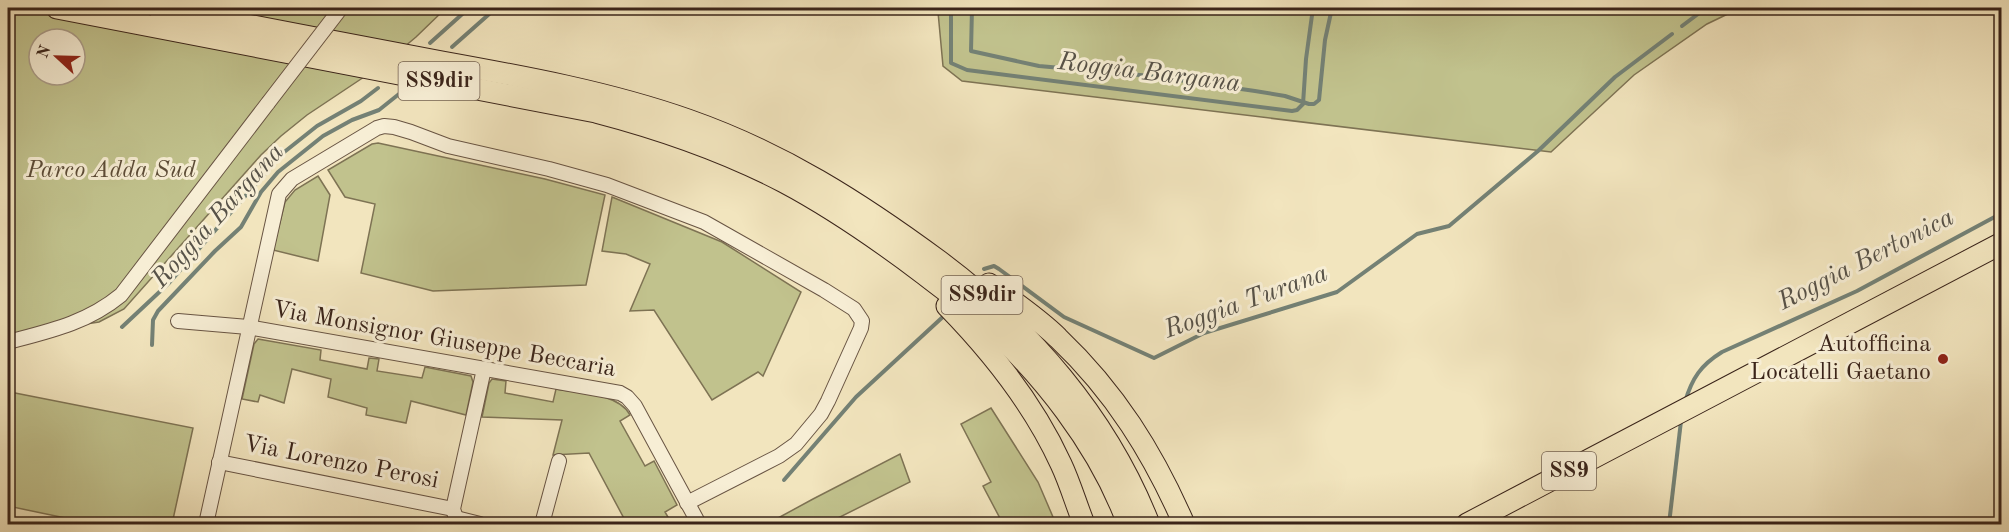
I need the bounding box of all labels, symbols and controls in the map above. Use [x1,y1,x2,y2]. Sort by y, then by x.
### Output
north arrow [27,27,87,87]
text: N [35,43,55,61]
water label: Roggia Bargana [1055,49,1242,97]
road number: SS9dir [398,62,480,100]
water label: Roggia Bargana [146,139,289,294]
park label: Parco Adda Sud [25,159,196,183]
water label: Roggia Bertonica [1773,204,1958,316]
water label: Roggia Turana [1160,260,1331,344]
road number: SS9dir [942,276,1022,314]
street label: Via Monsignor Giuseppe Beccaria [271,298,618,382]
place label: Autofficina Locatelli Gaetano [1750,333,1931,385]
marker: Autofficina Locatelli Gaetano [1936,352,1950,366]
street label: Via Lorenzo Perosi [241,432,441,494]
road number: SS9 [1542,452,1596,490]

